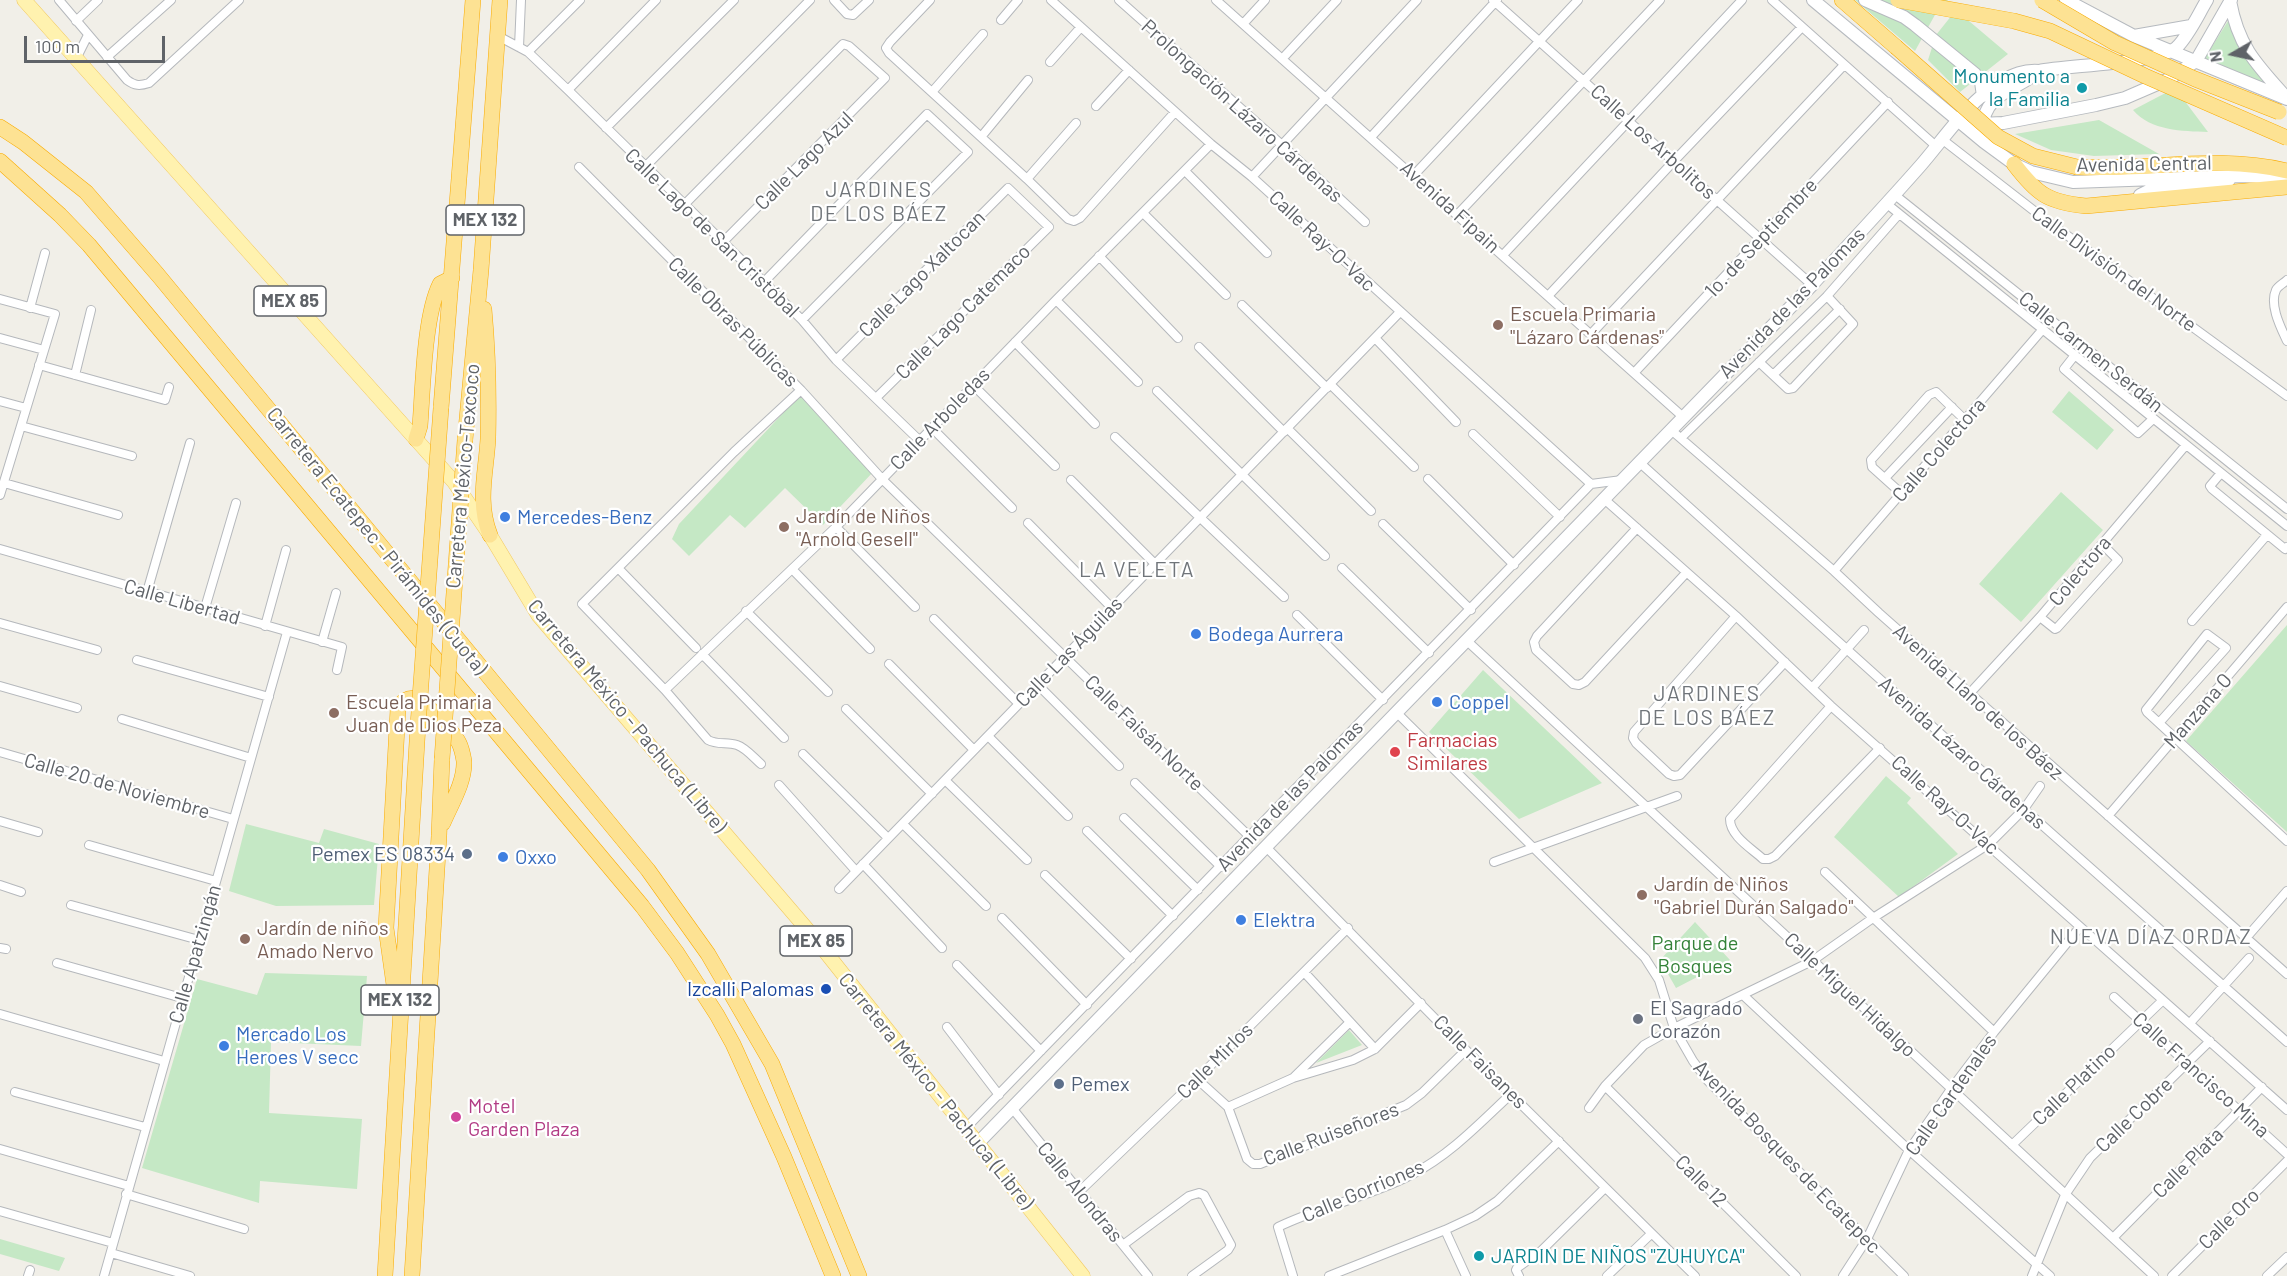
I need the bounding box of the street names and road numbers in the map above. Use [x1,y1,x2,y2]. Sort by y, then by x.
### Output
street label: Prolongación Lázaro Cárdenas [1136,14,1348,208]
street label: Calle Los Arbolitos [1585,79,1721,205]
street label: Calle Lago Azul [750,107,858,215]
street label: Calle Lago de San Cristóbal [620,143,804,323]
street label: Avenida Central [2076,151,2212,177]
street label: Avenida Fipain [1395,156,1505,258]
street label: 1o. de Septiembre [1700,173,1822,303]
street label: Calle Ray-O-Vac [1264,186,1380,296]
street label: Calle División del Norte [2027,201,2201,337]
road number: MEX 132 [446,205,524,235]
street label: Calle Lago Xaltocan [854,206,990,342]
street label: Avenida de las Palomas [1714,223,1870,383]
street label: Calle Lago Catemaco [891,240,1035,384]
street label: Calle Obras Públicas [663,252,803,392]
road number: MEX 85 [254,286,326,316]
street label: Calle Carmen Serdán [2014,286,2168,418]
street label: Carretera México-Texcoco [441,363,485,589]
street label: Calle Arboledas [885,363,995,475]
street label: Calle Colectora [1887,393,1991,507]
street label: Carretera Ecatepec - Pirámides (Cuota) [262,402,492,680]
street label: Colectora [2044,531,2116,611]
street label: Calle Libertad [121,574,243,630]
street label: Calle Las Águilas [1010,592,1128,712]
street label: Carretera México - Pachuca (Libre) [522,595,732,837]
street label: Avenida Llano de los Báez [1888,619,2068,785]
street label: Manzana O [2159,668,2237,754]
street label: Calle Faisán Norte [1079,670,1209,796]
street label: Avenida Lázaro Cárdenas [1873,672,2051,834]
street label: Avenida de las Palomas [1212,716,1368,876]
street label: Calle 20 de Noviembre [21,748,213,824]
street label: Calle Ray-O-Vac [1886,750,2004,860]
street label: Calle Apatzingán [164,882,226,1026]
road number: MEX 85 [780,926,852,956]
street label: Calle Miguel Hidalgo [1779,928,1921,1062]
street label: Carretera México - Pachuca (Libre) [833,968,1039,1214]
road number: MEX 132 [361,985,439,1015]
street label: Calle Francisco Mina [2128,1007,2274,1143]
street label: Calle Faisanes [1428,1010,1532,1114]
street label: Calle Mirlos [1172,1018,1258,1104]
street label: Calle Cardenales [1900,1030,2002,1160]
street label: Calle Platino [2027,1039,2121,1131]
street label: Avenida Bosques de Ecatepec [1688,1055,1886,1259]
street label: Calle Cobre [2090,1072,2178,1158]
street label: Calle Ruiseñores [1260,1097,1402,1171]
street label: Calle Plata [2148,1123,2228,1203]
street label: Calle Alondras [1032,1137,1128,1247]
street label: Calle 12 [1670,1150,1732,1212]
street label: Calle Gorriones [1298,1154,1428,1228]
street label: Calle Oro [2193,1183,2265,1255]

